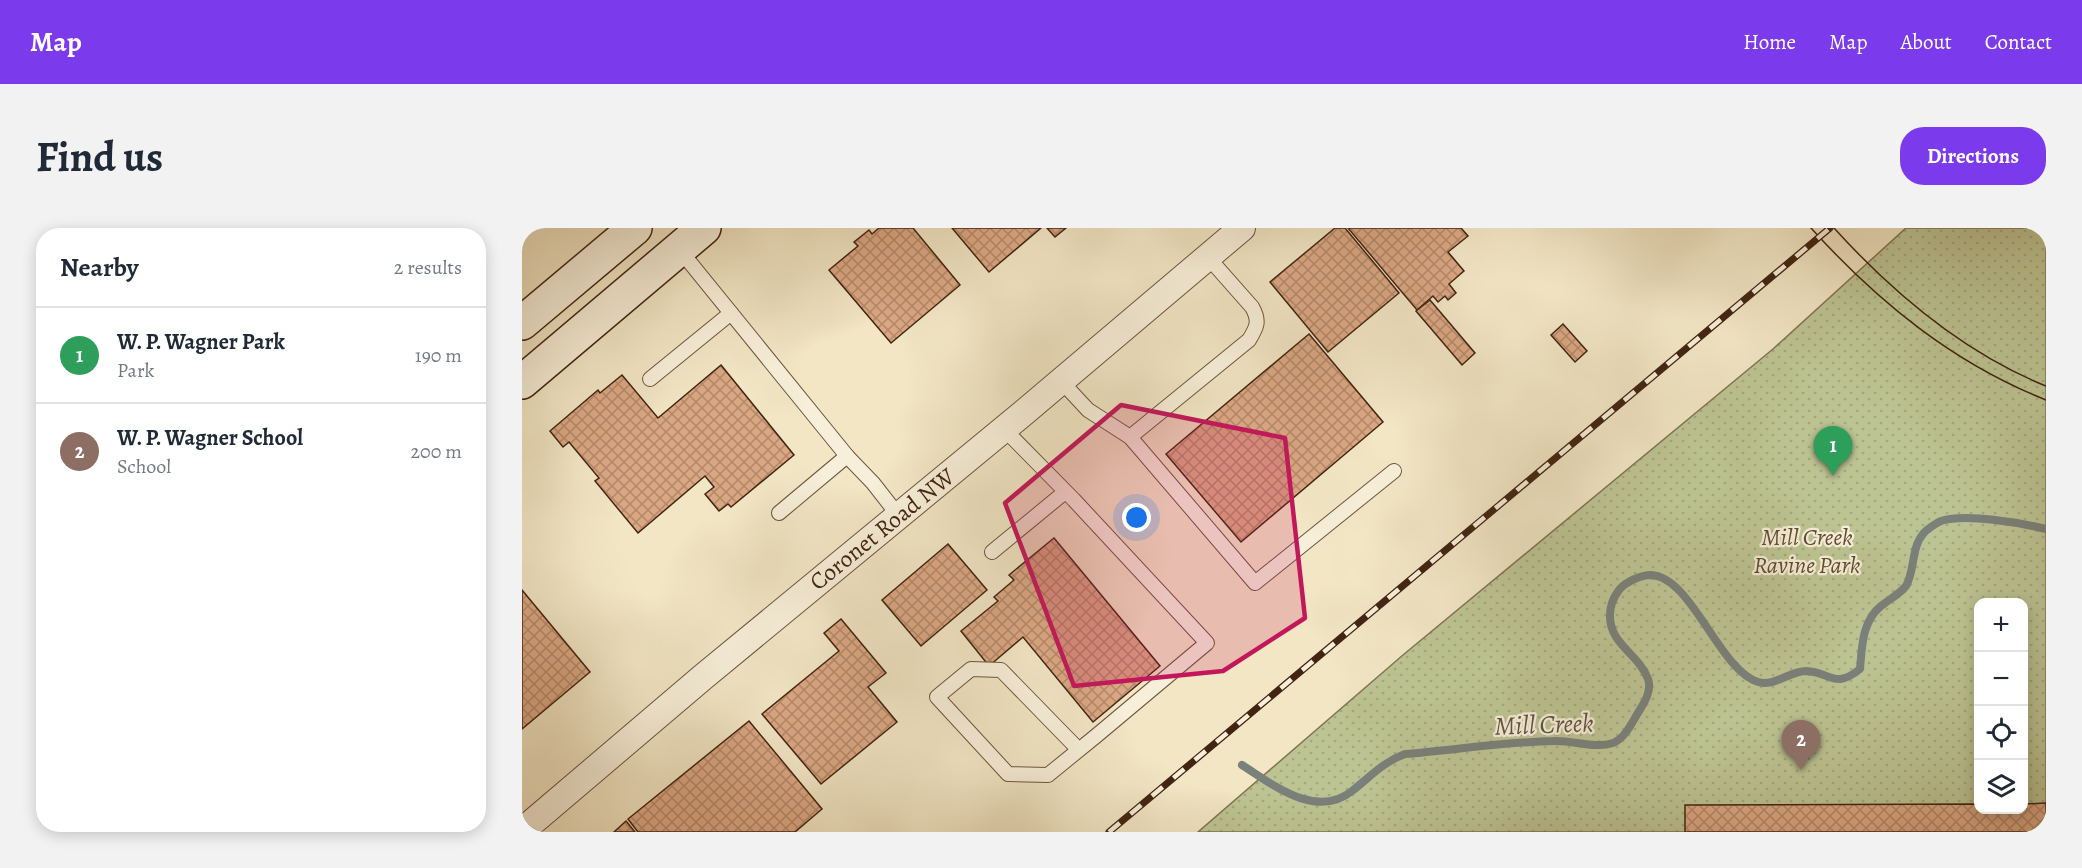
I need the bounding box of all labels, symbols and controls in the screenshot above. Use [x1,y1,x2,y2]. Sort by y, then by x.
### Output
text: Map [30,23,82,61]
text: Home [1743,28,1796,56]
text: Map [1829,28,1867,56]
text: About [1900,28,1952,56]
text: Contact [1985,28,2052,56]
button: Directions [1900,127,2046,185]
text: Find us [36,128,163,185]
text: Nearby [60,250,139,285]
text: 2 results [394,254,462,281]
text: W. P. Wagner Park [117,327,285,357]
text: 1 [76,342,83,369]
text: 190 m [415,342,462,369]
text: Park [117,357,155,384]
text: W. P. Wagner School [117,423,303,453]
pin: 1 [1814,426,1852,476]
text: 2 [75,438,84,465]
text: 200 m [411,438,462,465]
text: School [117,453,171,480]
street label: Coronet Road NW [803,460,962,598]
your location [1122,503,1151,532]
park label: Mill Creek Ravine Park [1753,521,1861,581]
map controls [1974,598,2028,814]
button: + [1974,598,2028,652]
button: − [1974,652,2028,706]
water label: Mill Creek [1494,705,1594,744]
button: locate [1974,706,2028,760]
pin: 2 [1782,720,1820,770]
button: layers [1974,760,2028,814]

